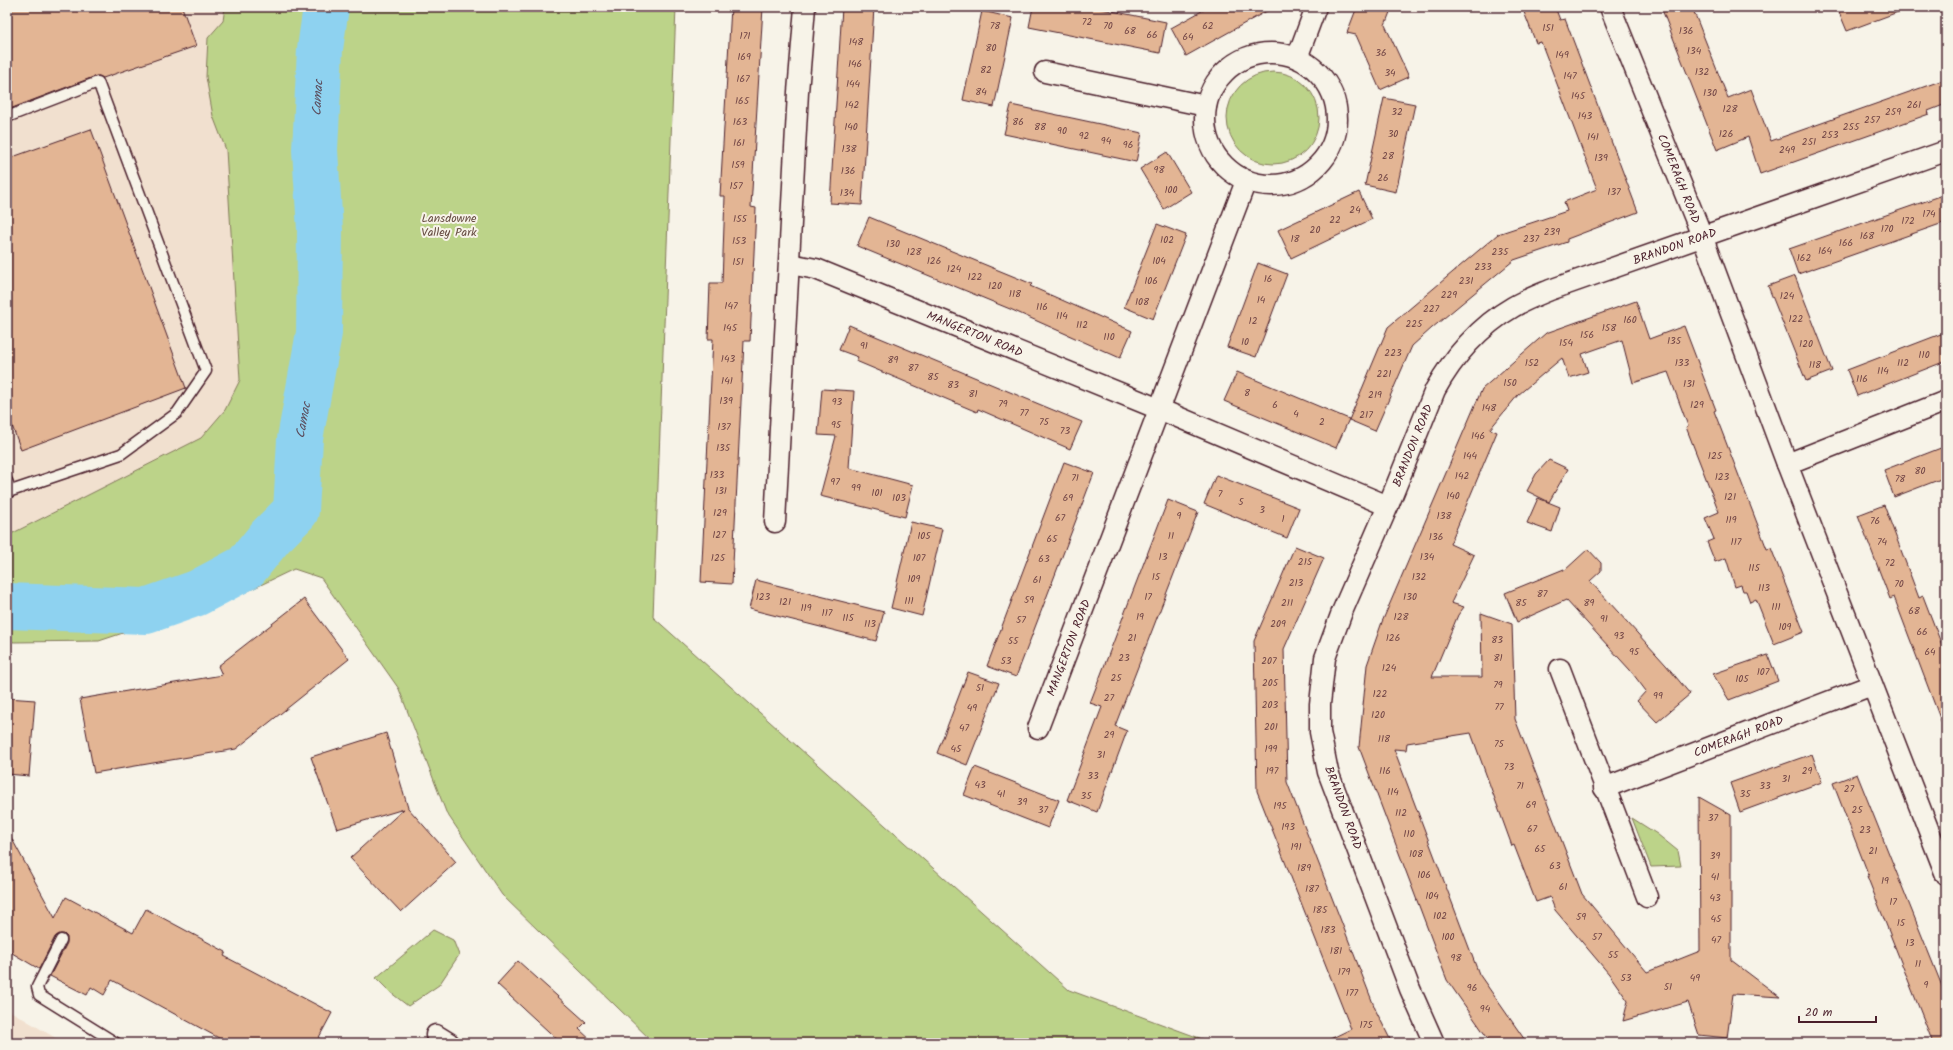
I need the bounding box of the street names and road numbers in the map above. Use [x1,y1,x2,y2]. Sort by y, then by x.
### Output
street label: COMERAGH ROAD [1652,131,1706,227]
street label: BRANDON ROAD [1630,223,1719,270]
street label: MANGERTON ROAD [924,306,1026,362]
street label: BRANDON ROAD [1387,401,1438,490]
street label: MANGERTON ROAD [1041,596,1096,699]
street label: COMERAGH ROAD [1691,710,1786,762]
street label: BRANDON ROAD [1319,764,1367,853]

